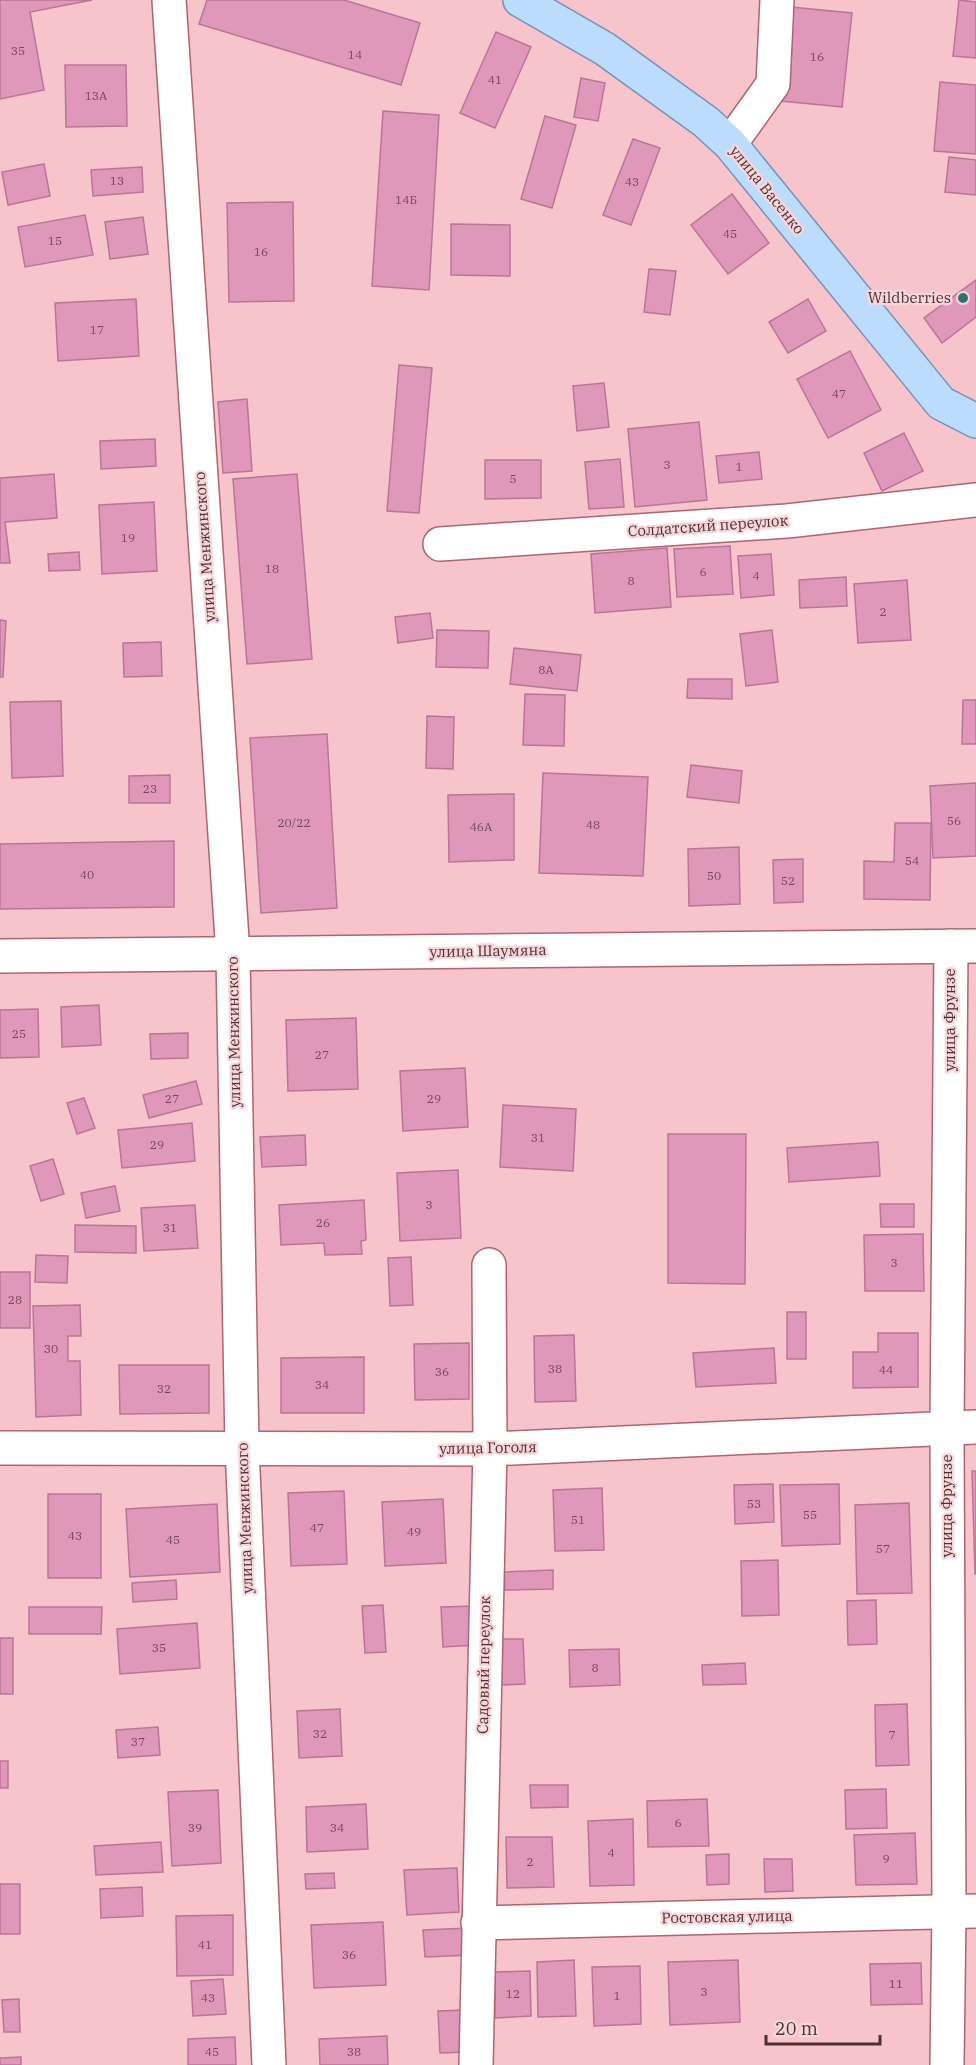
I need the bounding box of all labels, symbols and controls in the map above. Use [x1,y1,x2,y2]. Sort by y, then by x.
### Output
house number: 35 [11,43,25,58]
house number: 14 [348,47,362,62]
house number: 16 [810,49,824,64]
house number: 41 [488,72,502,87]
house number: 13А [85,88,108,103]
street label: улица Васенко [726,141,809,238]
house number: 13 [110,173,124,188]
house number: 43 [625,174,639,189]
house number: 14Б [395,192,417,207]
house number: 45 [723,226,737,241]
house number: 15 [48,233,62,248]
house number: 16 [254,244,268,259]
place label: Wildberries [868,288,951,307]
marker: Wildberries [956,291,970,305]
house number: 17 [90,322,104,337]
house number: 47 [832,386,846,401]
house number: 3 [663,457,671,472]
house number: 1 [735,459,743,474]
street label: улица Менжинского [190,471,219,623]
house number: 5 [509,471,517,486]
street label: Солдатский переулок [627,510,789,541]
house number: 19 [121,530,135,545]
house number: 18 [265,561,279,576]
house number: 6 [699,564,707,579]
house number: 4 [752,568,760,583]
house number: 8 [627,573,635,588]
house number: 2 [879,604,887,619]
house number: 8А [538,662,554,677]
house number: 23 [143,781,157,796]
house number: 56 [947,813,961,828]
house number: 20/22 [277,815,311,830]
house number: 48 [586,817,600,832]
house number: 46А [470,819,493,834]
house number: 54 [905,853,919,868]
house number: 40 [80,867,94,882]
house number: 50 [707,868,721,883]
house number: 52 [781,873,795,888]
street label: улица Шаумяна [429,940,547,961]
street label: улица Менжинского [223,956,244,1108]
street label: улица Фрунзе [940,968,959,1072]
house number: 25 [12,1026,26,1041]
house number: 27 [315,1047,329,1062]
house number: 27 [165,1091,179,1106]
house number: 29 [427,1091,441,1106]
house number: 31 [531,1130,545,1145]
house number: 29 [150,1137,164,1152]
house number: 3 [425,1197,433,1212]
house number: 26 [316,1215,330,1230]
house number: 31 [163,1220,177,1235]
house number: 3 [890,1255,898,1270]
house number: 28 [8,1292,22,1307]
house number: 30 [44,1341,58,1356]
house number: 38 [548,1361,562,1376]
house number: 44 [879,1362,893,1377]
house number: 36 [435,1364,449,1379]
house number: 34 [315,1377,329,1392]
house number: 32 [157,1381,171,1396]
street label: улица Гоголя [439,1437,537,1458]
street label: улица Менжинского [232,1442,257,1594]
street label: улица Фрунзе [937,1454,956,1558]
house number: 53 [747,1496,761,1511]
house number: 55 [803,1507,817,1522]
house number: 51 [571,1512,585,1527]
house number: 47 [310,1520,324,1535]
house number: 49 [407,1524,421,1539]
house number: 43 [68,1528,82,1543]
house number: 45 [166,1532,180,1547]
house number: 57 [876,1541,890,1556]
street label: Садовый переулок [473,1596,494,1734]
house number: 35 [152,1640,166,1655]
house number: 8 [591,1660,599,1675]
house number: 32 [313,1726,327,1741]
house number: 7 [888,1727,896,1742]
house number: 37 [131,1734,145,1749]
house number: 6 [674,1815,682,1830]
house number: 39 [188,1820,202,1835]
house number: 34 [330,1820,344,1835]
house number: 4 [607,1845,615,1860]
house number: 9 [882,1851,890,1866]
house number: 2 [526,1854,534,1869]
street label: Ростовская улица [661,1906,793,1927]
house number: 41 [198,1937,212,1952]
house number: 36 [342,1947,356,1962]
house number: 11 [889,1976,903,1991]
house number: 3 [700,1984,708,1999]
house number: 12 [506,1986,520,2001]
house number: 1 [613,1988,621,2003]
house number: 43 [201,1990,215,2005]
scale bar [766,2008,880,2046]
text: 20 m [775,2017,818,2040]
house number: 45 [205,2044,219,2059]
house number: 38 [347,2044,361,2059]

